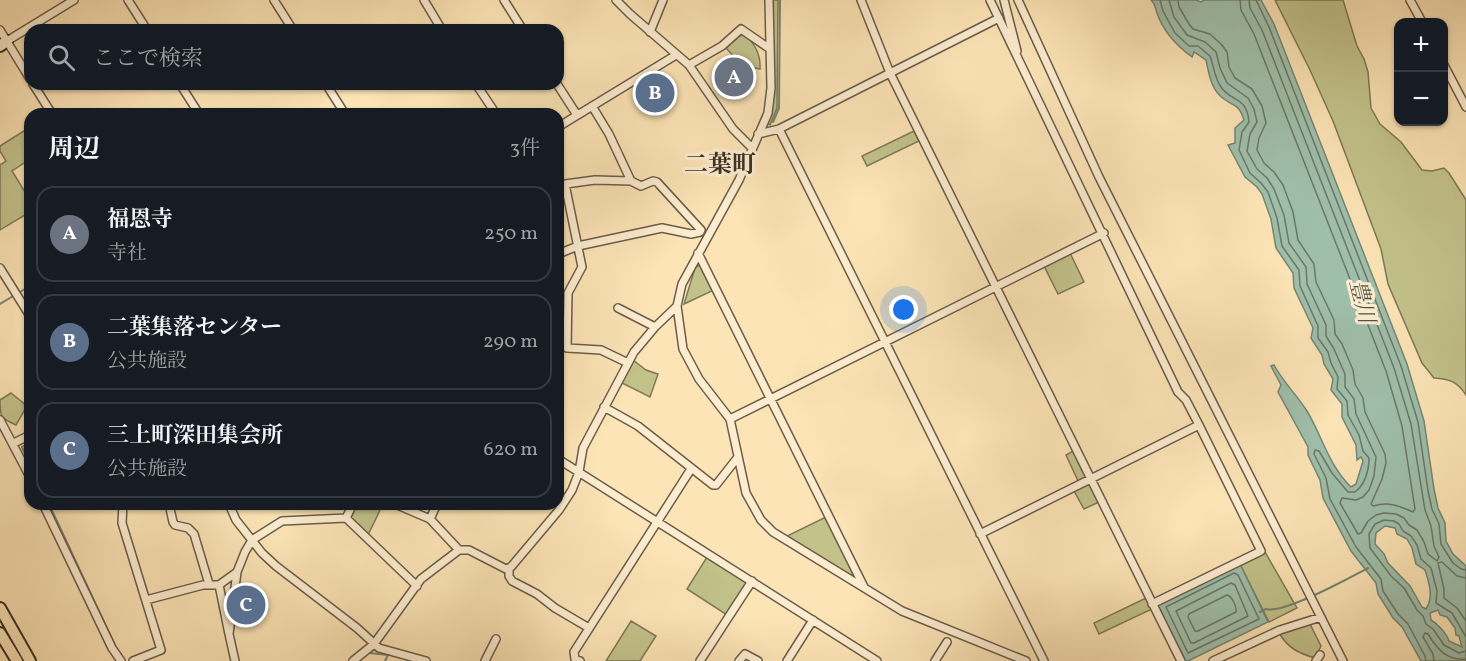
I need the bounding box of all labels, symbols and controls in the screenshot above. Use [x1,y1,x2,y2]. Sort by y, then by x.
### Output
map controls [1394,18,1448,126]
button: + [1394,18,1448,72]
search box [24,24,564,90]
icon: search [45,41,78,74]
text: ここで検索 [93,44,203,75]
pin: A [714,54,754,100]
pin: B [636,70,674,116]
button: − [1394,72,1448,126]
text: 周辺 [48,132,100,168]
text: 3件 [510,135,540,163]
district label: 二葉町 [684,149,756,183]
text: 福恩寺 [107,205,173,236]
text: A [62,220,77,248]
text: 250 m [484,220,538,248]
text: 寺社 [107,240,147,268]
water label: 豊川 [1340,277,1381,329]
your location [889,295,918,324]
text: 二葉集落センター [107,313,282,344]
text: B [63,328,76,356]
text: 290 m [483,328,538,356]
text: 公共施設 [107,348,187,376]
text: 三上町深田集会所 [107,421,283,452]
text: C [63,436,76,464]
text: 620 m [484,436,538,464]
text: 公共施設 [107,456,187,484]
pin: C [226,582,266,628]

